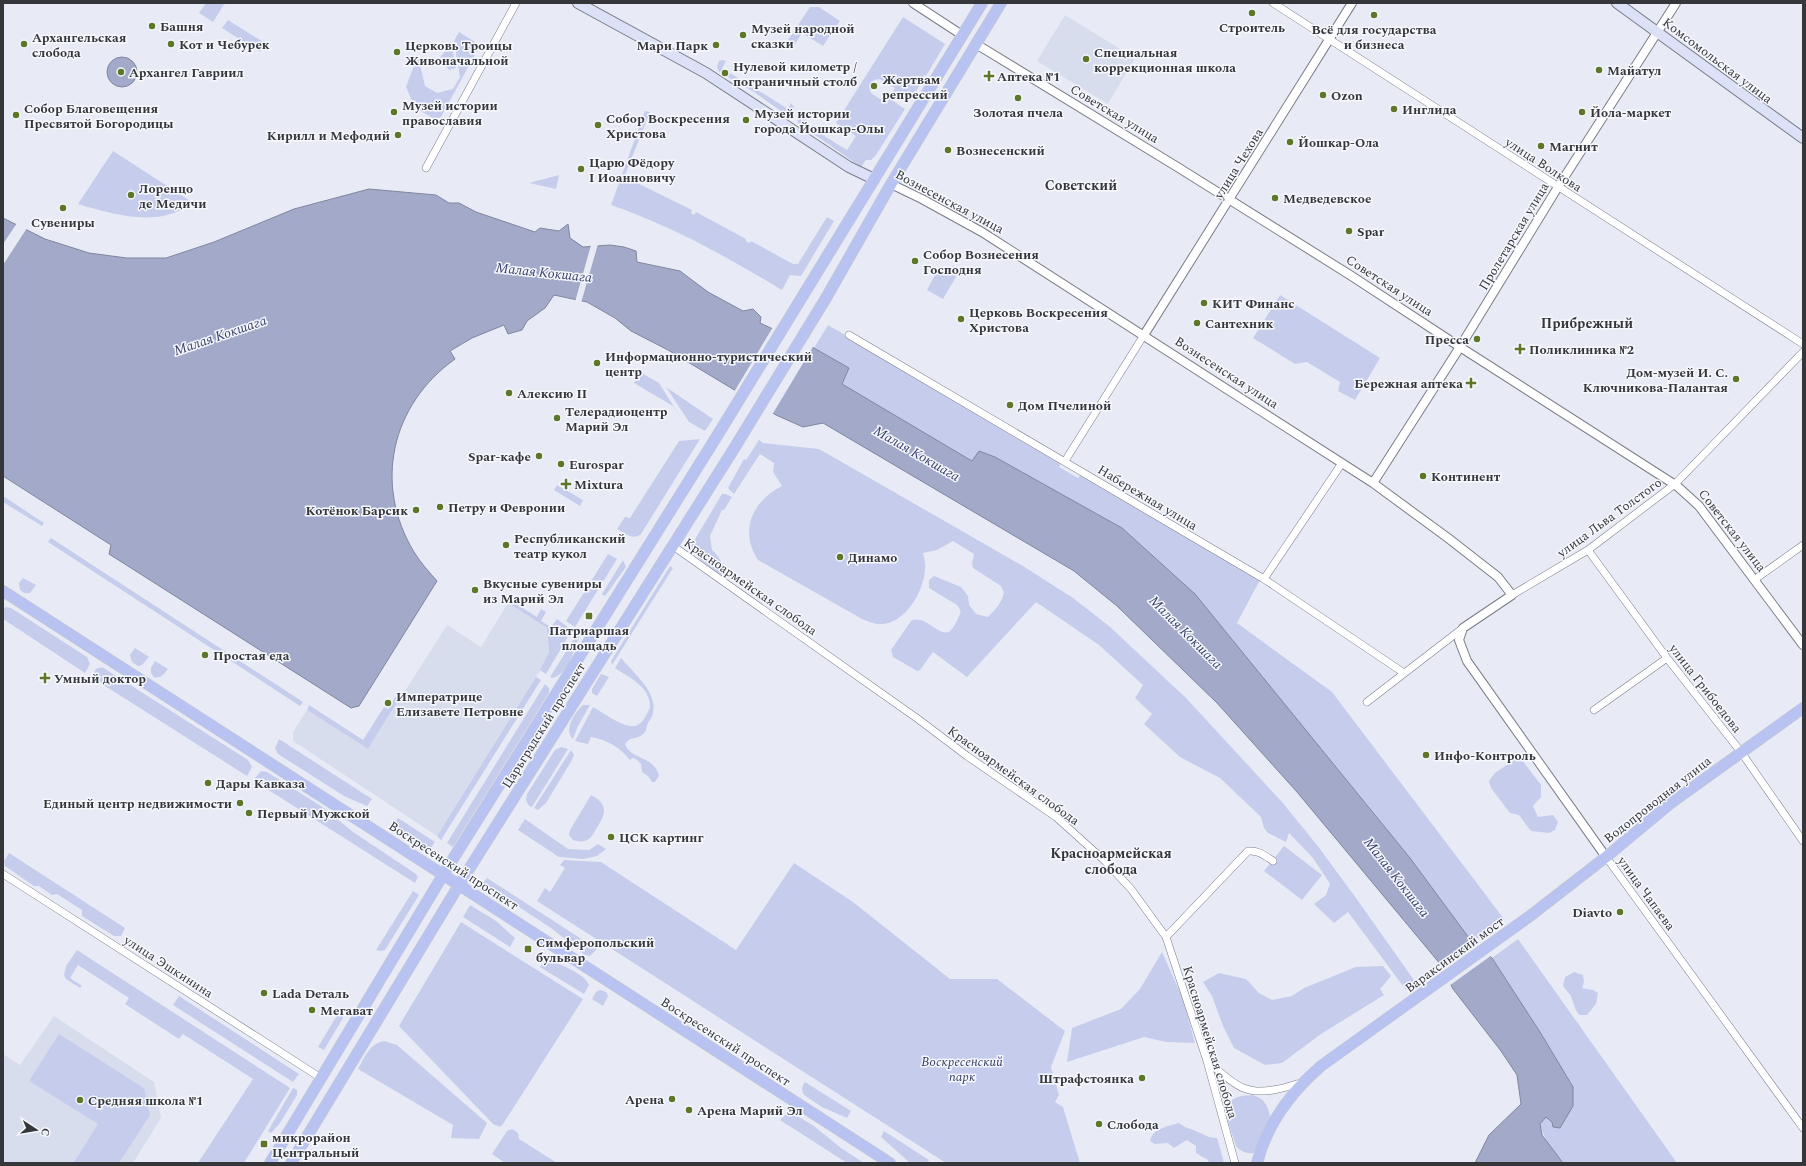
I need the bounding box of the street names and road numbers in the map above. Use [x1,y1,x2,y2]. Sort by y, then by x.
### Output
street label: Комсомольская улица [1658,13,1777,109]
street label: Советская улица [1066,79,1163,149]
street label: улица Чехова [1209,124,1269,204]
street label: улица Волкова [1500,132,1586,198]
street label: Вознесенская улица [892,165,1008,239]
street label: Пролетарская улица [1474,178,1554,294]
street label: Советская улица [1342,250,1438,322]
street label: Вознесенская улица [1170,332,1283,414]
street label: Набережная улица [1094,460,1202,536]
street label: улица Льва Толстого [1552,473,1666,563]
street label: Советская улица [1693,485,1771,577]
street label: Красноармейская слобода [680,533,822,641]
street label: улица Грибоедова [1663,639,1747,738]
street label: Царьградский проспект [497,659,591,792]
street label: Красноармейская слобода [943,721,1084,831]
street label: Водопроводная улица [1600,751,1716,848]
street label: Воскресенский проспект [385,816,522,915]
street label: улица Чапаева [1612,851,1680,935]
street label: Вараксинский мост [1401,912,1508,998]
street label: улица Эшкинина [119,930,218,1004]
street label: Красноармейская слобода [1177,963,1243,1122]
street label: Воскресенский проспект [657,992,794,1091]

